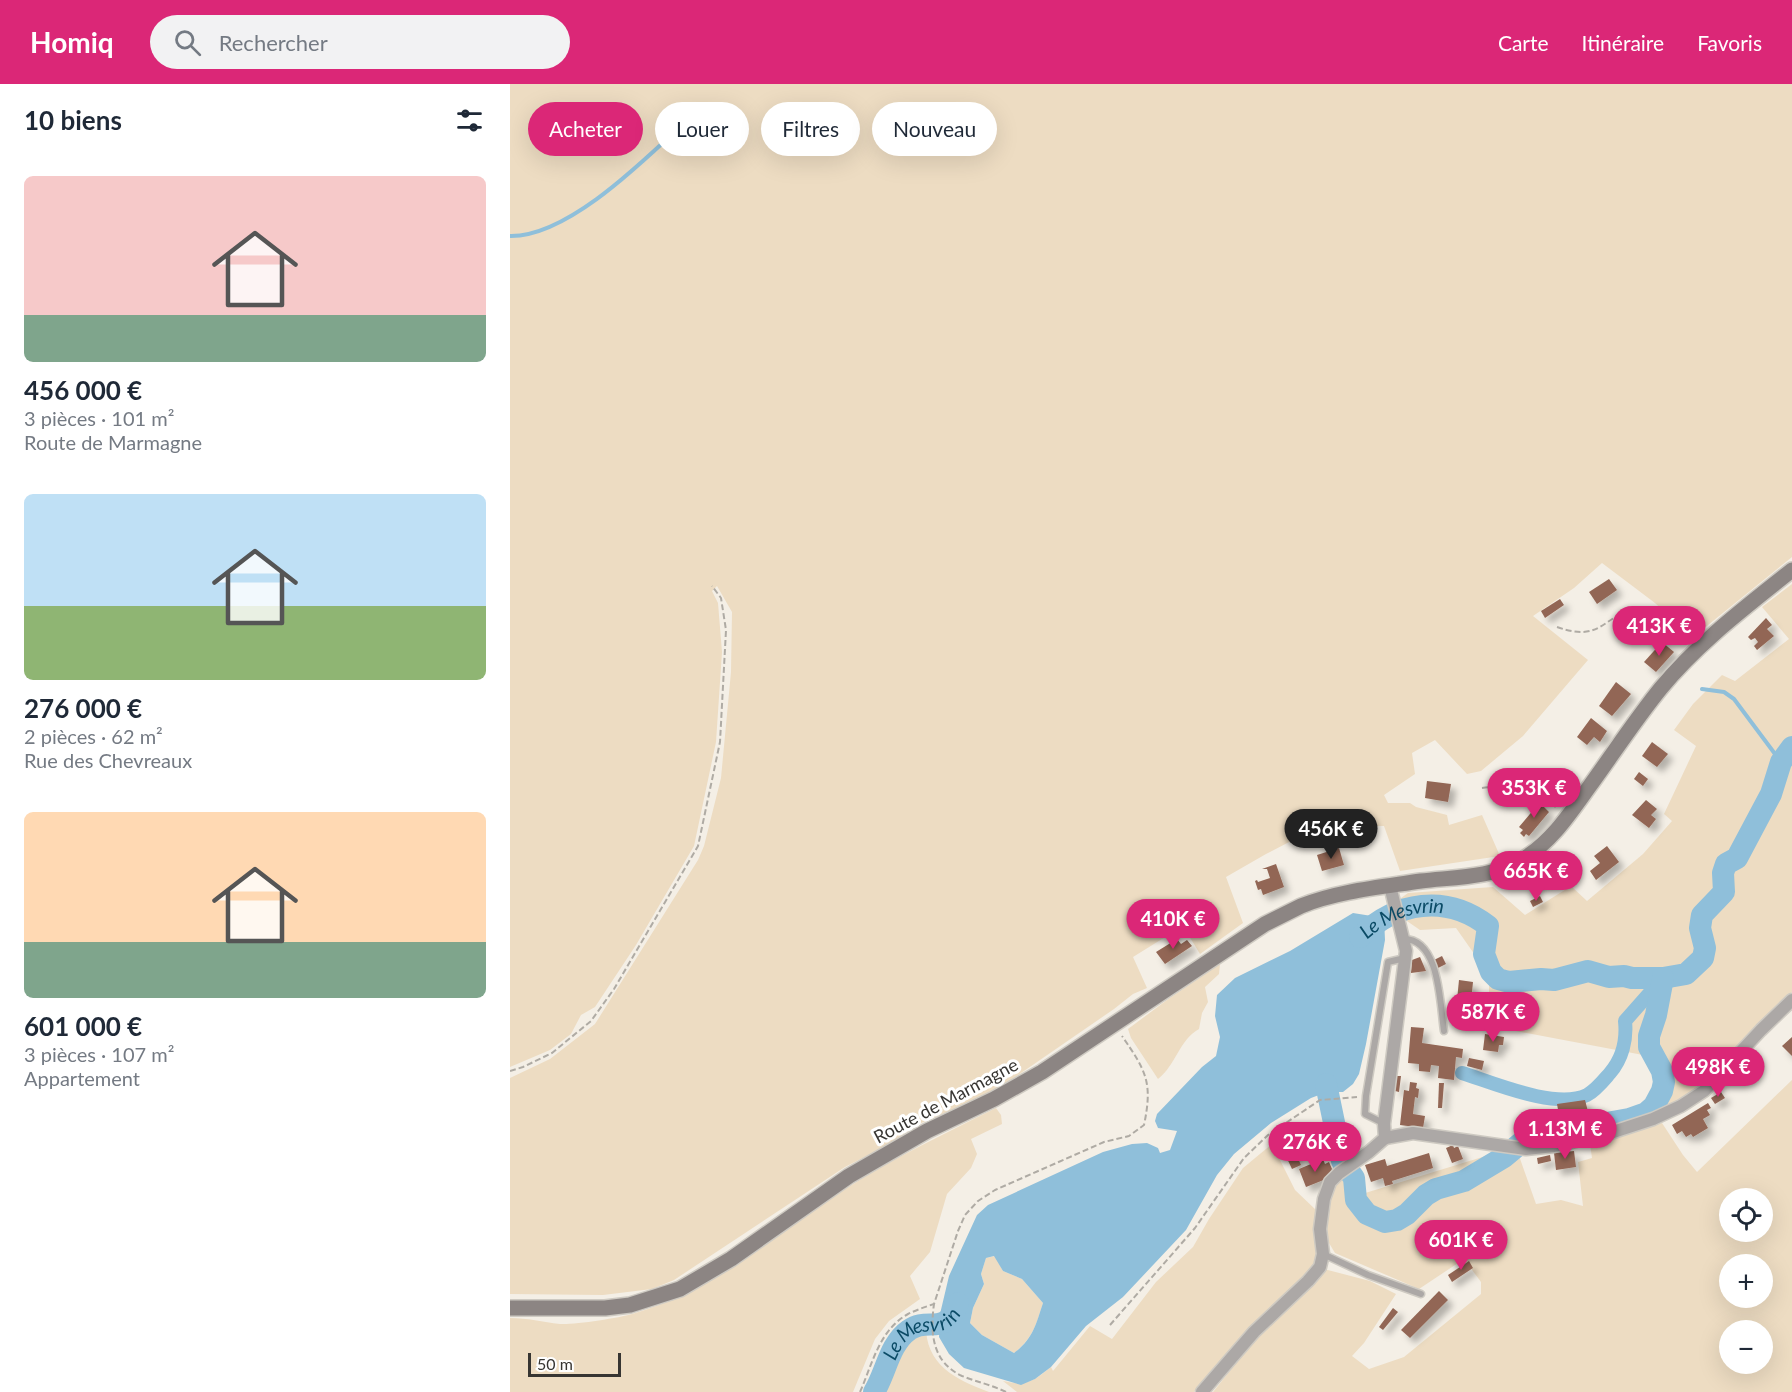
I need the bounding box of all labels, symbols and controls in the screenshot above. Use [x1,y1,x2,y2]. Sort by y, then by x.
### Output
search box [150,15,570,69]
text: Homiq [30,25,114,59]
icon: search [171,26,204,59]
text: Rechercher [219,29,328,56]
text: Carte [1498,30,1549,55]
text: Itinéraire [1582,30,1664,55]
text: Favoris [1697,30,1762,55]
chip: Acheter [528,102,643,156]
chip: Louer [655,102,749,156]
chip: Filtres [761,102,860,156]
chip: Nouveau [872,102,997,156]
text: 10 biens [24,104,122,136]
icon: filters [453,104,486,137]
icon: home [201,215,309,323]
text: 456 000 € [24,374,142,406]
text: 3 pièces · 101 m² [24,406,174,430]
text: Route de Marmagne [24,430,202,454]
icon: home [201,533,309,641]
pin: 413K € [1610,606,1708,657]
text: 413K € [1627,613,1691,637]
text: 276 000 € [24,692,142,724]
text: 2 pièces · 62 m² [24,724,163,748]
text: Rue des Chevreaux [24,748,192,772]
pin: 353K € [1485,768,1583,819]
text: 353K € [1502,775,1566,799]
pin: 456K € [1282,809,1380,860]
text: 456K € [1299,816,1363,840]
icon: home [201,851,309,959]
pin: 665K € [1487,851,1585,902]
text: 665K € [1504,858,1568,882]
water label: Le Mesvrin [1354,892,1445,943]
pin: 410K € [1124,899,1222,950]
text: 410K € [1141,906,1205,930]
pin: 587K € [1444,992,1542,1043]
text: 587K € [1461,999,1525,1023]
text: 601 000 € [24,1010,142,1042]
text: 3 pièces · 107 m² [24,1042,174,1066]
pin: 498K € [1669,1047,1767,1098]
street label: Route de Marmagne [870,1053,1021,1147]
text: 498K € [1686,1054,1750,1078]
text: Appartement [24,1066,140,1090]
pin: 1.13M € [1510,1109,1620,1160]
text: 1.13M € [1528,1116,1602,1140]
pin: 276K € [1266,1122,1364,1173]
text: 276K € [1283,1129,1347,1153]
map controls [1719,1188,1773,1374]
button: locate [1719,1188,1773,1242]
pin: 601K € [1412,1220,1510,1271]
text: 601K € [1429,1227,1493,1251]
button: + [1719,1254,1773,1308]
water label: Le Mesvrin [877,1303,965,1363]
button: − [1719,1320,1773,1374]
scale bar [528,1350,621,1378]
text: 50 m [537,1354,573,1373]

